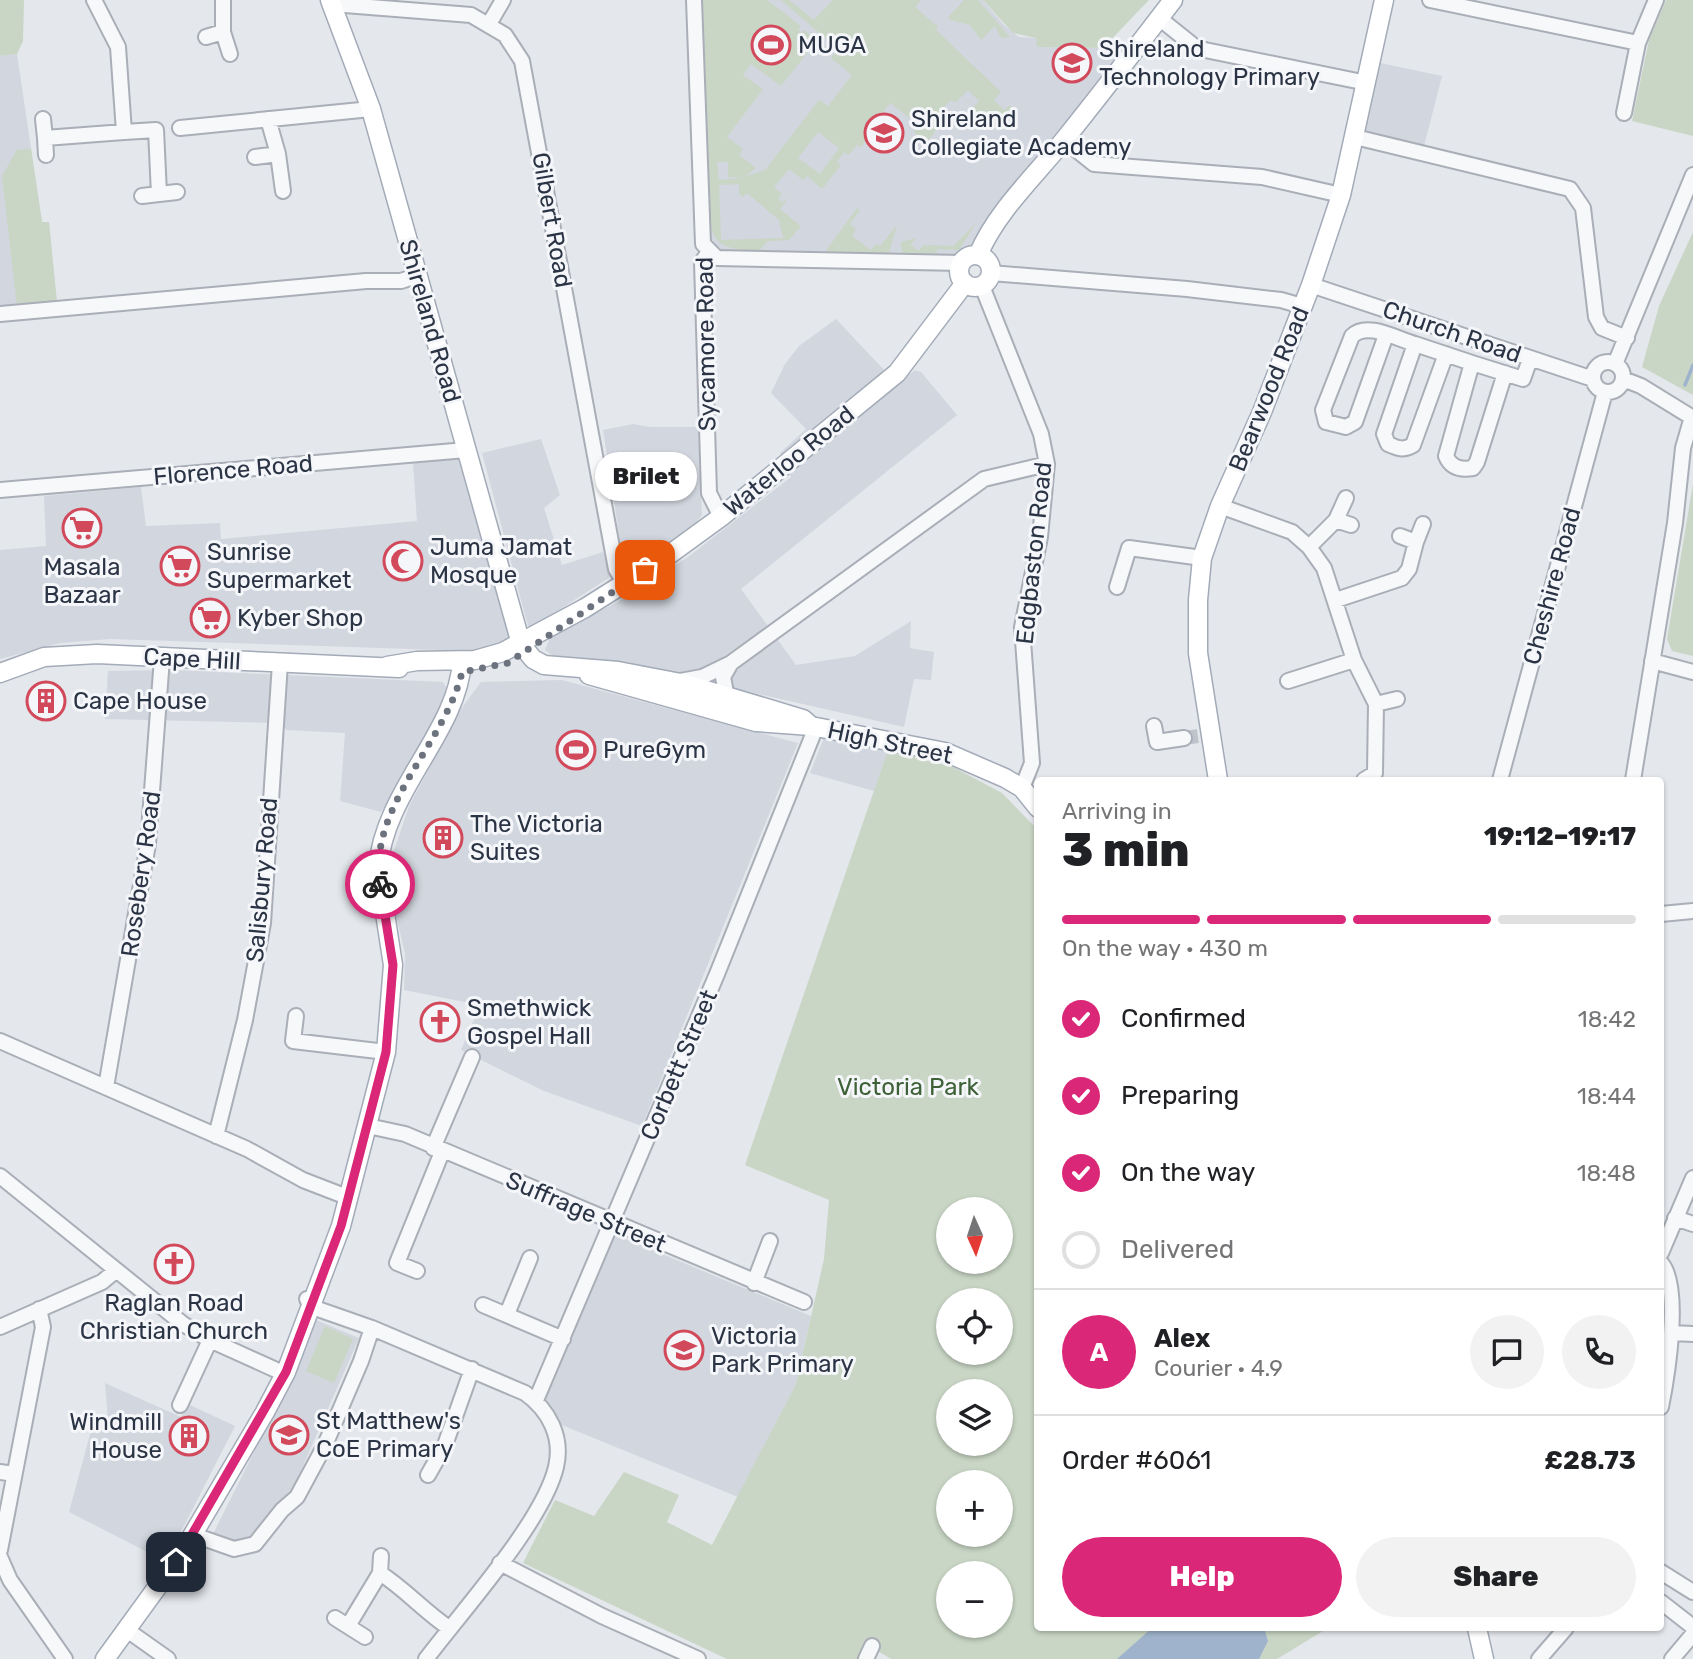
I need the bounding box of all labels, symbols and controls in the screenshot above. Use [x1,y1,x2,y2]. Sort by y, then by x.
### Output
sports icon: MUGA [750,24,792,66]
place label: MUGA [798,31,866,59]
place label: Shireland Technology Primary [1099,35,1320,91]
school or university icon: Shireland Technology Primary [1051,42,1093,84]
place label: Shireland Collegiate Academy [911,105,1132,161]
school or university icon: Shireland Collegiate Academy [863,112,905,154]
street label: Gilbert Road [526,150,578,290]
street label: Shireland Road [393,236,467,406]
street label: Sycamore Road [690,257,722,431]
street label: Church Road [1379,295,1525,369]
street label: Bearwood Road [1223,302,1315,476]
street label: Waterloo Road [718,400,860,522]
street label: Florence Road [152,449,314,491]
callout: Brilet [594,451,696,500]
street label: Edgbaston Road [1011,460,1057,646]
text: Brilet [612,462,680,490]
street label: Cheshire Road [1518,504,1586,668]
supermarket icon: Masala Bazaar [61,507,103,549]
place label: Juma Jamat Mosque [430,533,572,589]
place label: Sunrise Supermarket [207,538,352,594]
mosque icon: Juma Jamat Mosque [382,540,424,582]
pin [615,540,675,600]
supermarket icon: Sunrise Supermarket [159,545,201,587]
icon: bag [626,551,664,589]
place label: Masala Bazaar [43,553,121,609]
supermarket icon: Kyber Shop [189,597,231,639]
place label: Kyber Shop [237,604,363,632]
street label: Cape Hill [143,642,241,676]
building icon: Cape House [25,680,67,722]
place label: Cape House [73,687,207,715]
street label: High Street [825,716,955,770]
sports icon: PureGym [555,729,597,771]
place label: PureGym [603,736,706,764]
street label: Rosebery Road [115,789,167,959]
street label: Salisbury Road [241,796,283,964]
text: Arriving in [1062,797,1172,825]
place label: The Victoria Suites [470,810,603,866]
building icon: The Victoria Suites [422,817,464,859]
text: 19:12–19:17 [1484,821,1636,852]
text: 3 min [1062,823,1190,878]
courier [345,849,415,919]
icon: bike [361,865,399,903]
text: On the way · 430 m [1062,934,1268,962]
street label: Corbett Street [635,986,723,1144]
place label: Smethwick Gospel Hall [467,994,592,1050]
icon: check [1062,1000,1100,1038]
church icon: Smethwick Gospel Hall [419,1001,461,1043]
text: Confirmed [1121,1003,1246,1034]
text: 18:42 [1578,1005,1636,1033]
park label: Victoria Park [837,1073,980,1101]
icon: check [1062,1077,1100,1115]
text: Preparing [1121,1080,1239,1111]
text: 18:44 [1577,1082,1636,1110]
icon: check [1062,1154,1100,1192]
text: On the way [1121,1157,1255,1188]
text: 18:48 [1577,1159,1636,1187]
street label: Suffrage Street [502,1166,670,1258]
north arrow [936,1197,1013,1274]
map controls [936,1197,1013,1638]
text: Delivered [1121,1234,1234,1265]
church icon: Raglan Road Christian Church [153,1243,195,1285]
button: locate [936,1288,1013,1365]
place label: Raglan Road Christian Church [80,1289,268,1345]
button: chat [1470,1315,1544,1389]
button: phone [1562,1315,1636,1389]
place label: Victoria Park Primary [711,1322,854,1378]
text: Alex [1154,1323,1210,1354]
school or university icon: Victoria Park Primary [663,1329,705,1371]
text: A [1090,1337,1108,1368]
text: Courier · 4.9 [1154,1354,1283,1382]
button: layers [936,1379,1013,1456]
place label: St Matthew's CoE Primary [316,1407,461,1463]
place label: Windmill House [69,1408,162,1464]
school or university icon: St Matthew's CoE Primary [268,1414,310,1456]
building icon: Windmill House [168,1415,210,1457]
text: Order #6061 [1062,1445,1211,1476]
text: £28.73 [1544,1445,1636,1476]
button: + [936,1470,1013,1547]
pin [146,1532,206,1592]
button: Help [1062,1537,1342,1617]
button: Share [1356,1537,1636,1617]
icon: home [157,1543,195,1581]
button: − [936,1561,1013,1638]

